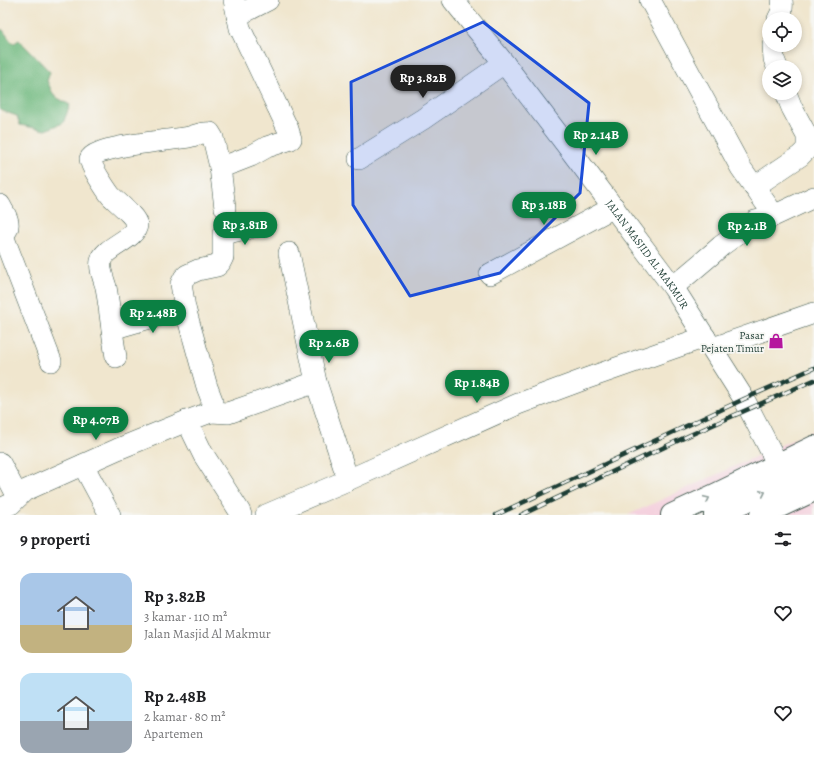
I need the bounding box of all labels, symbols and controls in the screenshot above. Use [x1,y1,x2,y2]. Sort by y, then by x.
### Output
map controls [762,12,802,100]
button: locate [762,12,802,52]
button: layers [762,60,802,100]
pin: Rp 3.82B [382,65,464,99]
text: Rp 3.82B [399,69,447,86]
pin: Rp 2.14B [555,122,637,156]
text: Rp 2.14B [573,126,619,143]
pin: Rp 3.18B [503,192,585,226]
text: Rp 3.18B [521,196,567,213]
street label: JALAN MASJID AL MAKMUR [602,197,692,312]
pin: Rp 3.81B [204,212,286,246]
pin: Rp 2.1B [710,213,784,247]
text: Rp 3.81B [222,216,268,233]
text: Rp 2.1B [727,217,767,234]
pin: Rp 2.48B [112,300,194,334]
text: Rp 2.48B [129,304,177,321]
place label: Pasar Pejaten Timur [701,328,764,356]
pin: Rp 2.6B [292,330,366,364]
shop icon: Pasar Pejaten Timur [767,332,785,350]
text: Rp 2.6B [308,334,350,351]
pin: Rp 1.84B [436,370,518,404]
text: Rp 1.84B [454,374,500,391]
pin: Rp 4.07B [55,407,137,441]
text: Rp 4.07B [72,411,120,428]
one-way arrow [758,490,766,498]
one-way arrow [703,496,711,504]
text: 9 properti [20,528,90,551]
icon: filters [772,528,794,550]
text: Rp 3.82B [144,585,206,608]
icon: home [52,589,100,637]
icon: heart [772,602,794,624]
text: 3 kamar · 110 m² [144,608,227,625]
text: Jalan Masjid Al Makmur [144,625,271,642]
text: Rp 2.48B [144,685,206,708]
icon: home [52,689,100,737]
icon: heart [772,702,794,724]
text: 2 kamar · 80 m² [144,708,225,725]
text: Apartemen [144,725,203,742]

